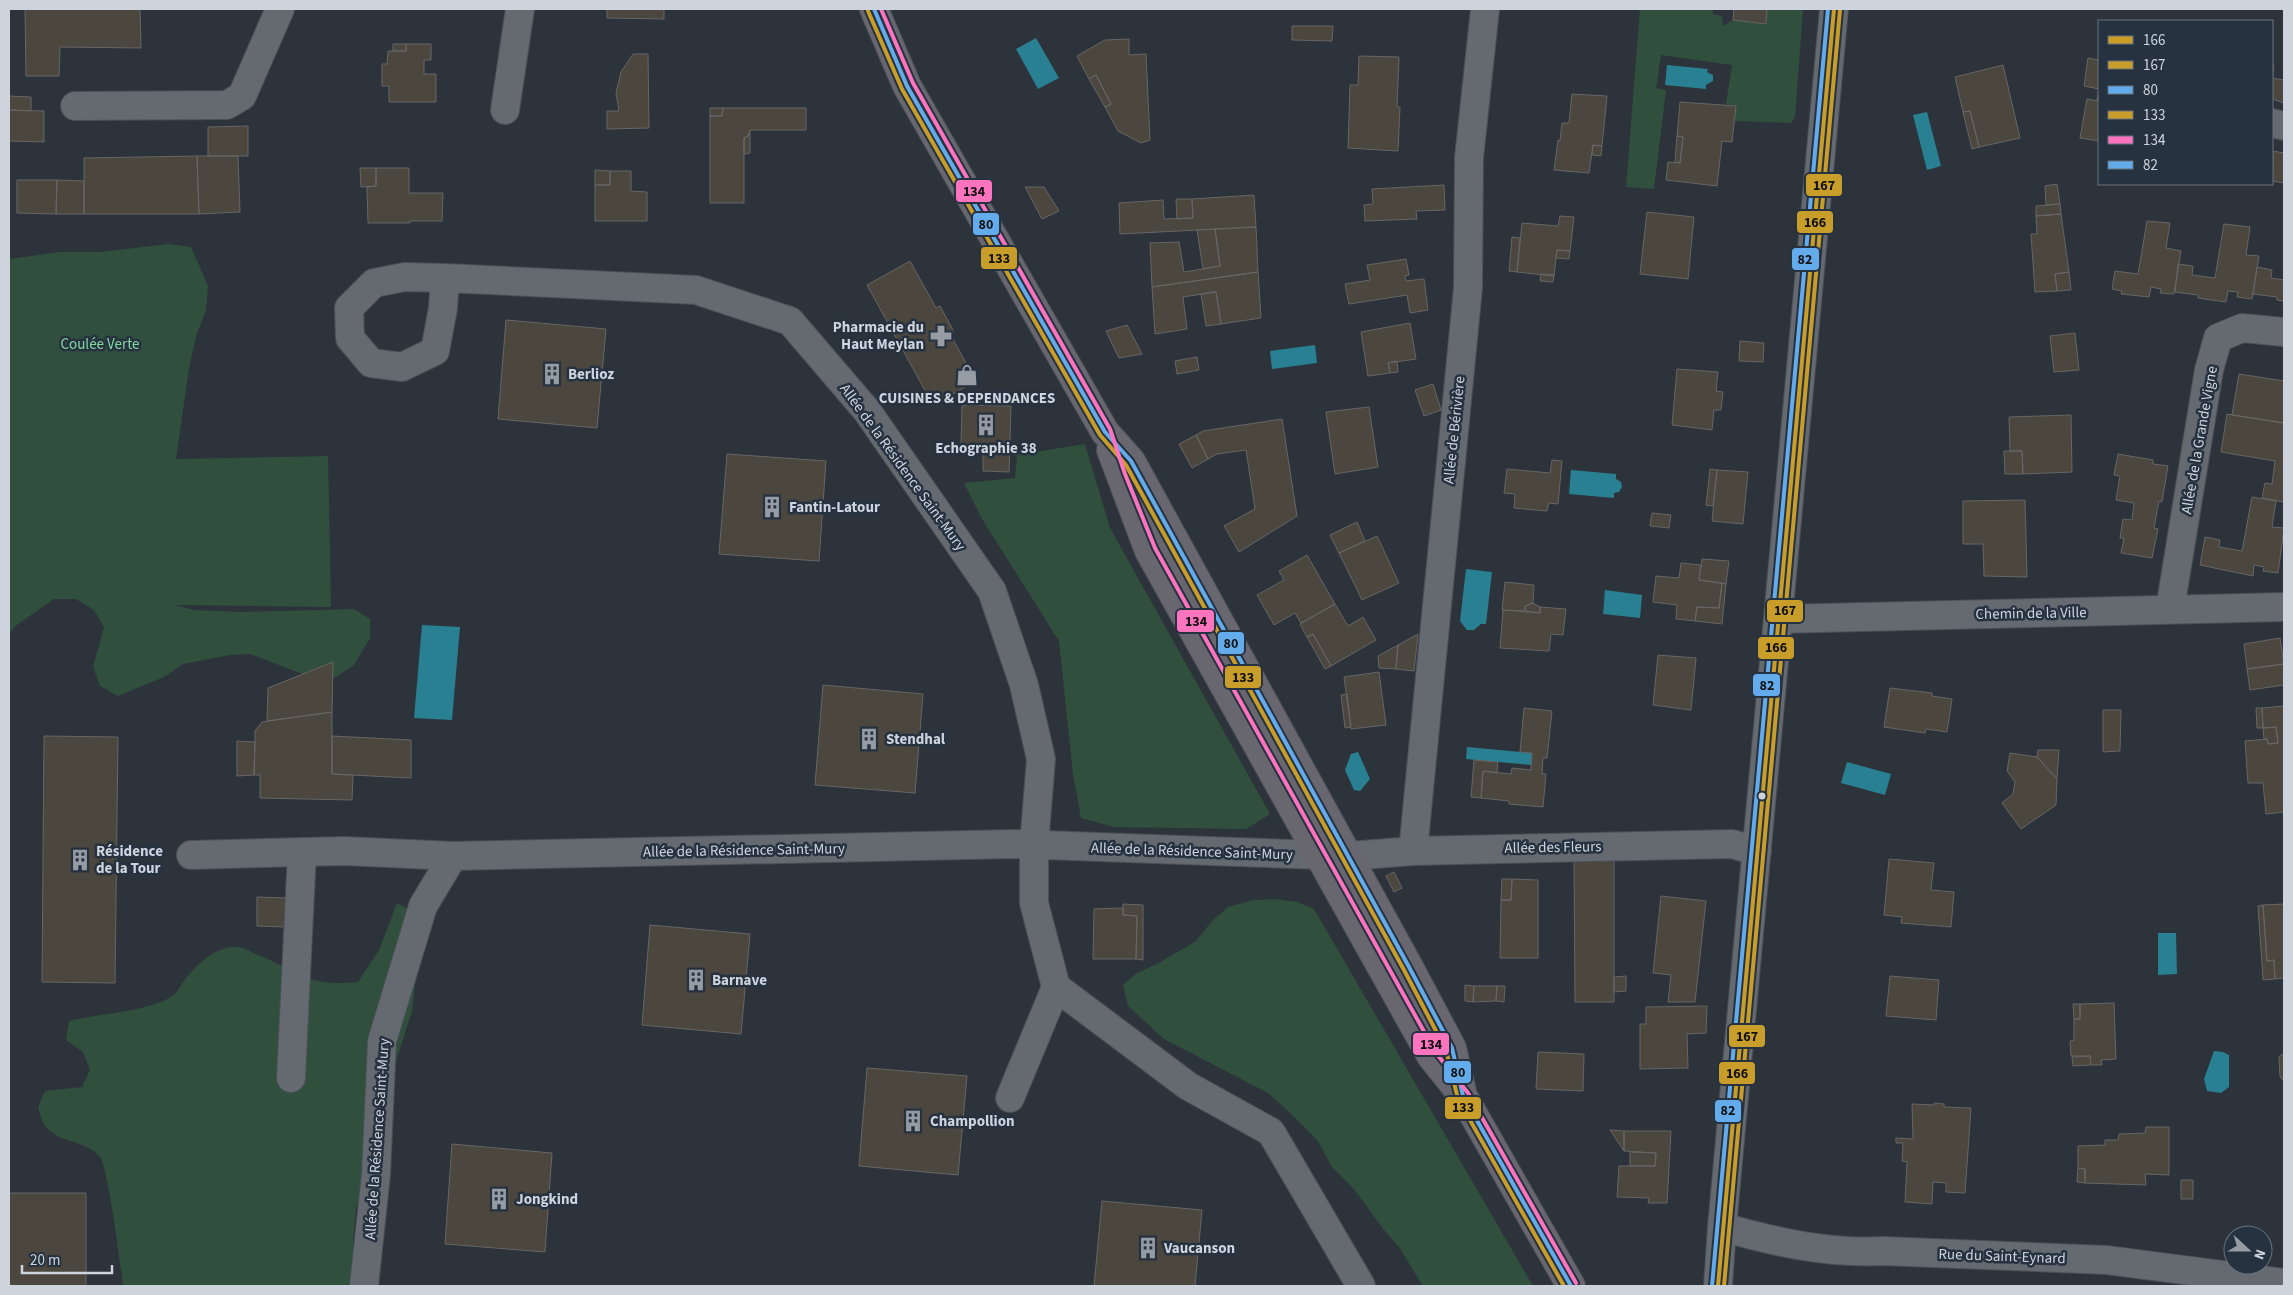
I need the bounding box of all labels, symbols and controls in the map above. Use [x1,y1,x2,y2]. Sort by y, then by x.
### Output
legend [2098,20,2273,185]
text: 166 [2143,30,2165,51]
text: 167 [2143,55,2165,76]
text: 80 [2143,80,2158,101]
text: 133 [2143,105,2165,126]
text: 134 [2143,130,2166,151]
text: 82 [2143,155,2158,176]
line badge: 167 [1805,173,1843,197]
text: 167 [1813,176,1835,196]
line badge: 134 [955,179,993,203]
text: 134 [963,182,986,202]
line badge: 166 [1796,210,1834,234]
line badge: 80 [972,212,1000,236]
text: 166 [1804,213,1826,233]
text: 80 [979,215,993,235]
line badge: 133 [980,246,1018,270]
line badge: 82 [1791,247,1820,271]
text: 133 [988,249,1010,269]
text: 82 [1798,250,1812,270]
place label: Pharmacie du Haut Meylan [833,317,924,355]
pharmacy icon: Pharmacie du Haut Meylan [928,323,954,349]
park label: Coulée Verte [60,334,140,355]
building icon: Berlioz [539,361,565,387]
shop icon: CUISINES & DEPENDANCES [954,362,980,388]
place label: Berlioz [568,364,614,385]
street label: Allée de la Grande Vigne [2176,364,2223,516]
street label: Allée de Bérivière [1438,375,1471,485]
street label: Allée de la Résidence Saint-Mury [835,379,970,555]
place label: CUISINES & DEPENDANCES [879,388,1055,409]
building icon: Echographie 38 [973,412,999,438]
place label: Echographie 38 [935,438,1037,459]
building icon: Fantin-Latour [759,494,785,520]
place label: Fantin-Latour [789,497,880,518]
line badge: 167 [1766,599,1804,623]
text: 167 [1774,601,1796,621]
street label: Chemin de la Ville [1975,602,2087,625]
line badge: 134 [1176,609,1215,633]
text: 134 [1185,612,1208,632]
line badge: 80 [1217,631,1245,655]
text: 80 [1224,634,1238,654]
line badge: 166 [1757,636,1795,660]
text: 166 [1765,638,1787,658]
line badge: 133 [1224,665,1262,689]
text: 133 [1232,668,1254,688]
line badge: 82 [1752,673,1781,697]
text: 82 [1760,676,1774,696]
building icon: Stendhal [856,726,882,752]
place label: Stendhal [886,729,946,750]
unlabelled marker [1757,791,1767,801]
street label: Allée des Fleurs [1504,836,1602,859]
street label: Allée de la Résidence Saint-Mury [1091,837,1293,866]
street label: Allée de la Résidence Saint-Mury [643,838,845,863]
place label: Résidence de la Tour [96,841,163,879]
building icon: Résidence de la Tour [67,847,93,873]
building icon: Barnave [683,967,709,993]
place label: Barnave [712,970,767,991]
line badge: 167 [1728,1024,1766,1048]
text: 167 [1736,1027,1758,1047]
line badge: 134 [1412,1032,1450,1056]
text: 134 [1420,1035,1443,1055]
street label: Allée de la Résidence Saint-Mury [360,1038,395,1241]
line badge: 80 [1443,1060,1472,1084]
line badge: 166 [1718,1061,1756,1085]
text: 80 [1451,1063,1465,1083]
text: 166 [1726,1064,1748,1084]
line badge: 133 [1444,1096,1482,1120]
text: 133 [1452,1098,1474,1118]
line badge: 82 [1714,1099,1742,1123]
text: 82 [1721,1101,1735,1121]
building icon: Champollion [900,1108,926,1134]
place label: Champollion [930,1111,1015,1132]
building icon: Jongkind [486,1186,512,1212]
place label: Jongkind [516,1189,578,1210]
north arrow [2223,1225,2273,1275]
building icon: Vaucanson [1135,1235,1161,1261]
place label: Vaucanson [1163,1238,1235,1259]
scale bar [22,1242,112,1274]
street label: Rue du Saint-Eynard [1938,1244,2066,1269]
text: N [2248,1246,2270,1262]
text: 20 m [30,1250,60,1271]

